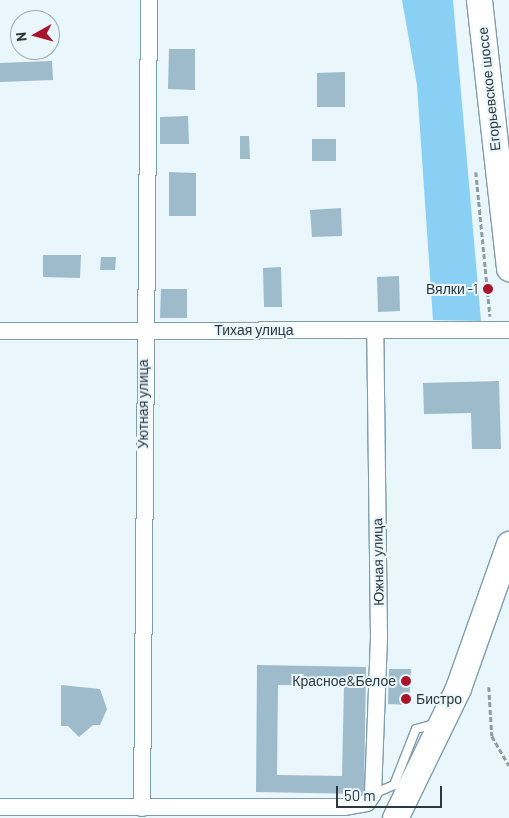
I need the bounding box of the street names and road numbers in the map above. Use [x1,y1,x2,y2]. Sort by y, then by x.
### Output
street label: Егорьевское шоссе [474,26,504,152]
street label: Тихая улица [214,322,294,338]
street label: Уютная улица [135,359,151,449]
street label: Южная улица [369,518,387,606]

